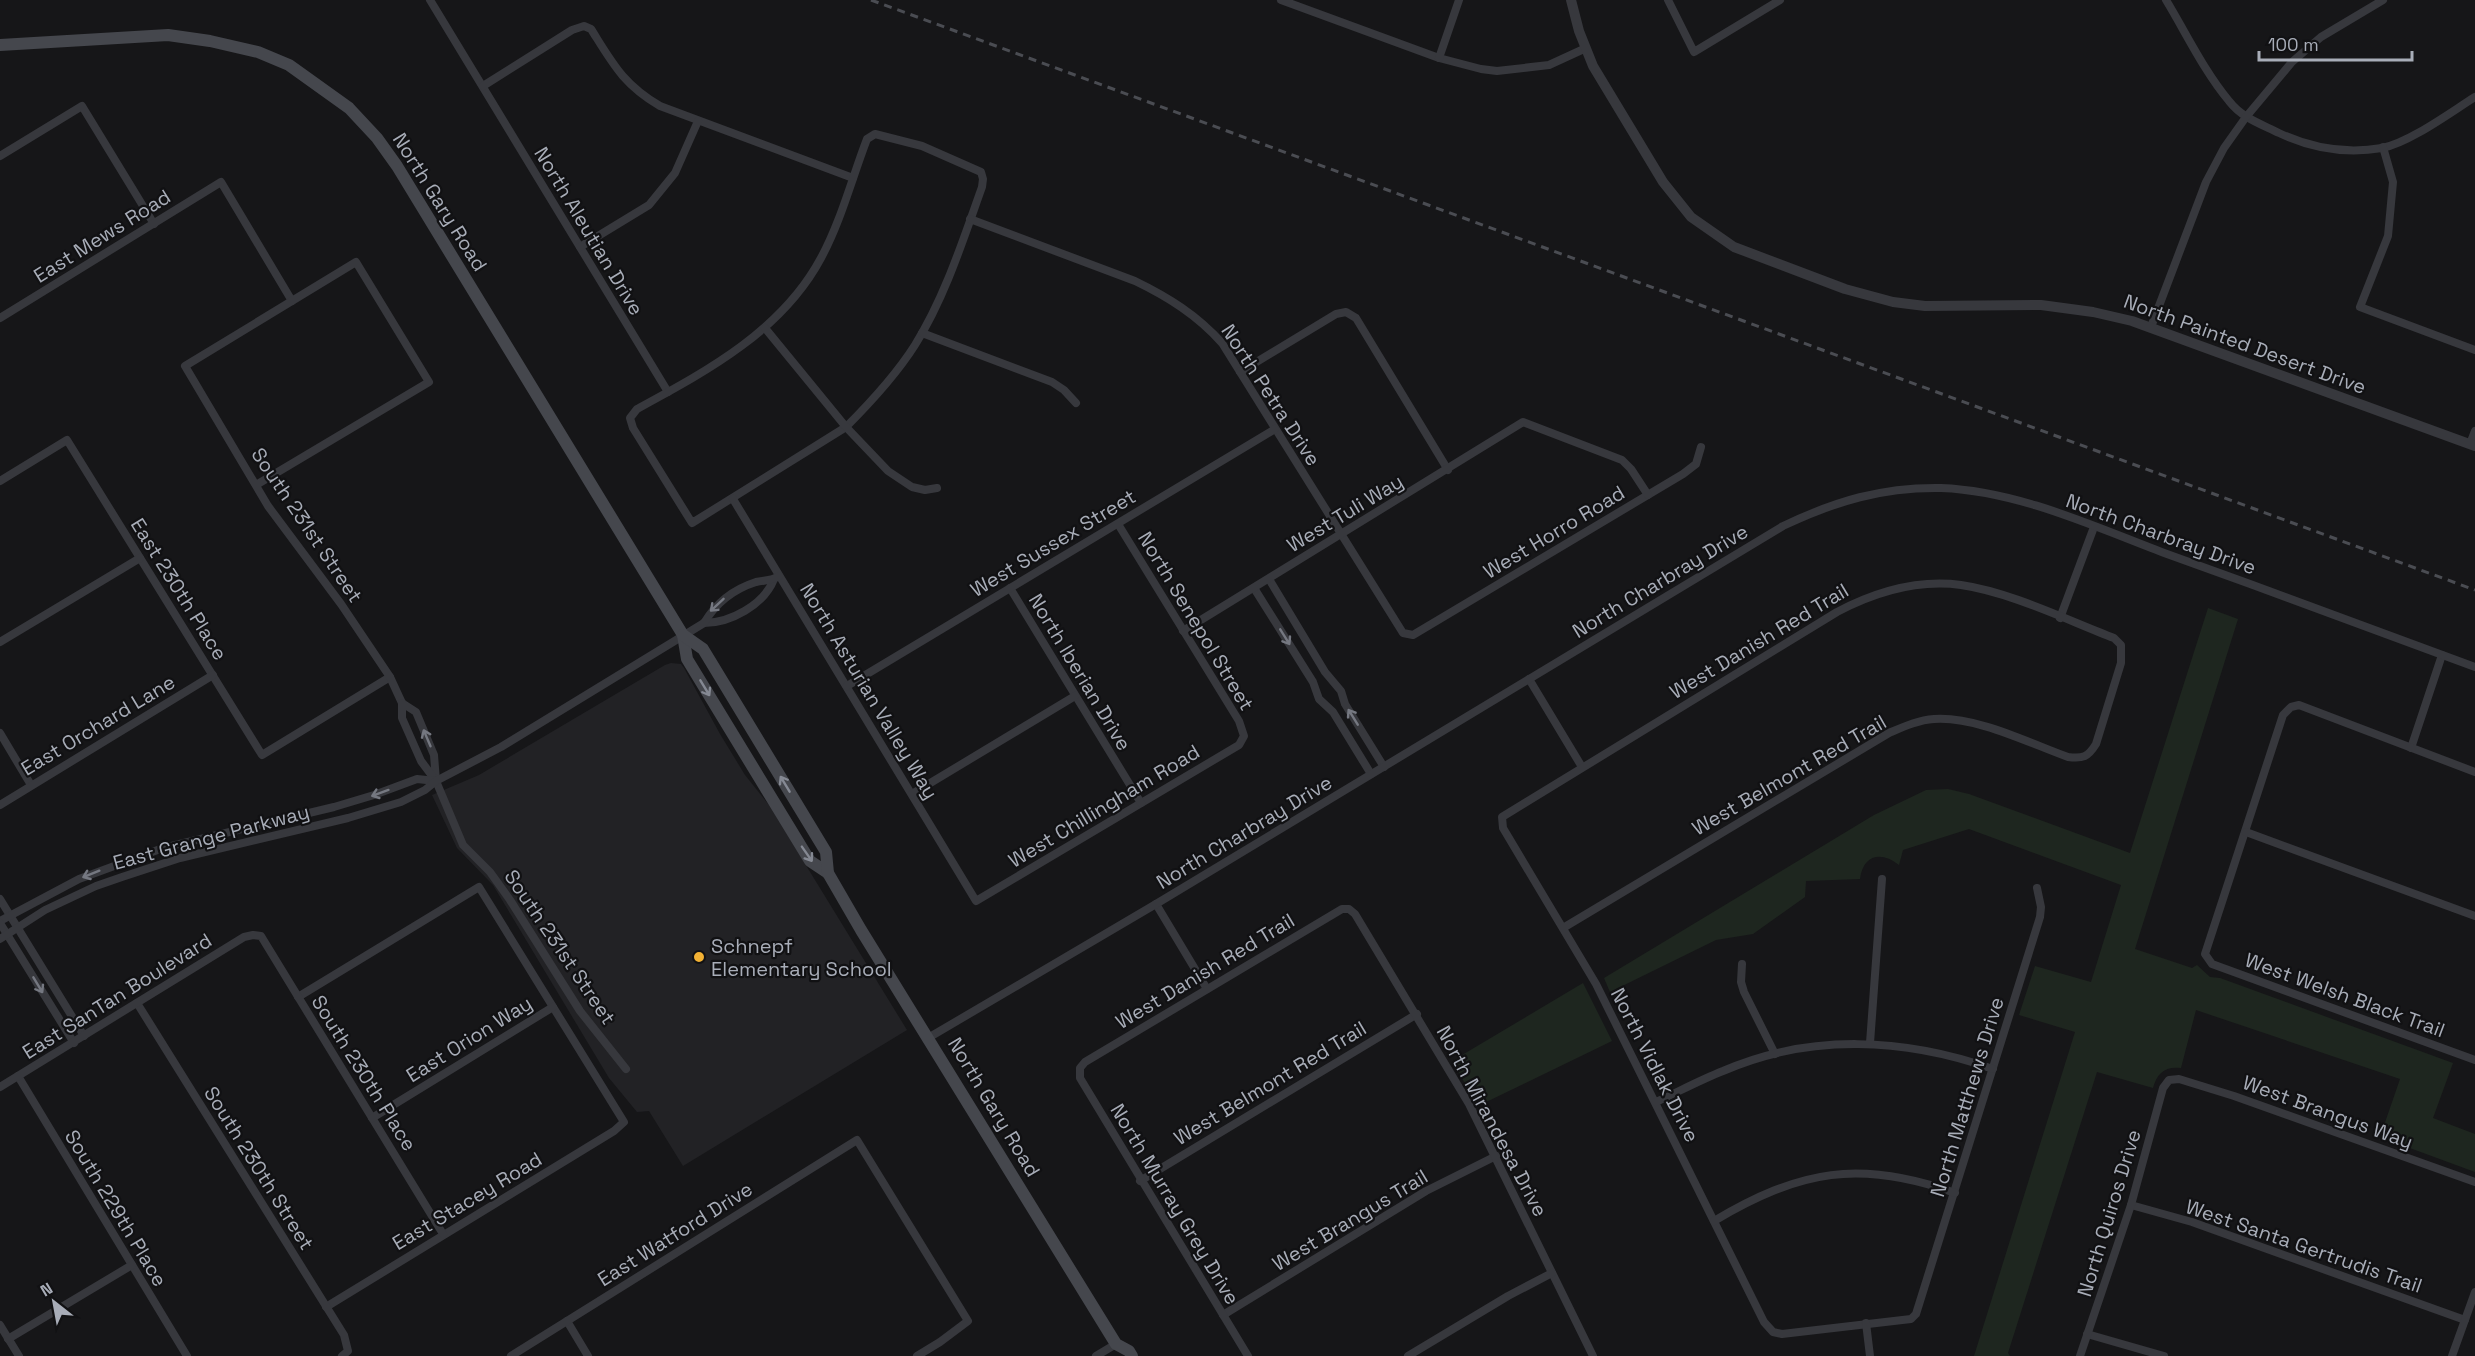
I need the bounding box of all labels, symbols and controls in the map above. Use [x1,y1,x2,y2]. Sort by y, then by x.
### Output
scale bar [2259,24,2412,62]
text: 100 m [2268,33,2319,56]
street label: North Gary Road [387,128,493,276]
street label: North Aleutian Drive [528,142,650,320]
street label: East Mews Road [29,183,175,289]
street label: North Painted Desert Drive [2120,288,2370,400]
street label: North Petra Drive [1215,319,1327,471]
street label: South 231st Street [246,443,368,607]
street label: West Tuli Way [1282,468,1408,558]
street label: West Horro Road [1479,480,1629,584]
street label: West Sussex Street [965,483,1141,603]
street label: North Charbray Drive [2062,487,2260,581]
street label: East 230th Place [125,513,233,665]
street label: North Charbray Drive [1567,518,1753,644]
street label: North Senepol Street [1132,527,1260,715]
street label: West Danish Red Trail [1665,577,1853,705]
street label: North Asturian Valley Way [794,578,944,804]
street label: North Iberian Drive [1023,589,1137,755]
one-way arrow [710,598,725,613]
one-way arrow [1279,628,1291,645]
street label: East Orchard Lane [16,669,180,781]
one-way arrow [699,679,711,696]
one-way arrow [1347,709,1359,726]
street label: West Belmont Red Trail [1687,709,1891,841]
one-way arrow [421,729,432,747]
street label: West Chillingham Road [1004,739,1204,873]
street label: North Charbray Drive [1151,769,1337,895]
one-way arrow [779,776,791,793]
one-way arrow [371,788,390,799]
street label: East Grange Parkway [110,798,312,876]
one-way arrow [801,845,813,862]
street label: South 231st Street [499,865,621,1029]
one-way arrow [83,869,101,880]
street label: West Danish Red Trail [1111,907,1299,1035]
street label: East SanTan Boulevard [17,927,217,1065]
place label: Schnepf Elementary School [711,933,892,982]
street label: West Welsh Black Trail [2241,947,2449,1043]
marker: Schnepf Elementary School [692,950,706,964]
one-way arrow [32,976,44,993]
street label: North Vidlak Drive [1605,983,1705,1147]
street label: South 230th Place [306,990,422,1156]
street label: East Orion Way [401,990,537,1088]
street label: North Matthews Drive [1924,994,2010,1200]
street label: West Belmont Red Trail [1169,1015,1371,1151]
street label: North Mirandesa Drive [1431,1021,1553,1221]
street label: North Gary Road [942,1032,1046,1182]
street label: West Brangus Way [2239,1069,2417,1155]
street label: South 230th Street [198,1081,320,1255]
street label: North Murray Grey Drive [1105,1099,1245,1309]
street label: South 229th Place [59,1125,173,1291]
street label: North Quiros Drive [2071,1126,2147,1300]
street label: East Stacey Road [387,1146,547,1256]
street label: West Brangus Trail [1267,1163,1433,1277]
street label: East Watford Drive [593,1176,757,1292]
street label: West Santa Gertrudis Trail [2182,1193,2426,1299]
north arrow [24,1272,84,1332]
text: N [37,1278,57,1301]

